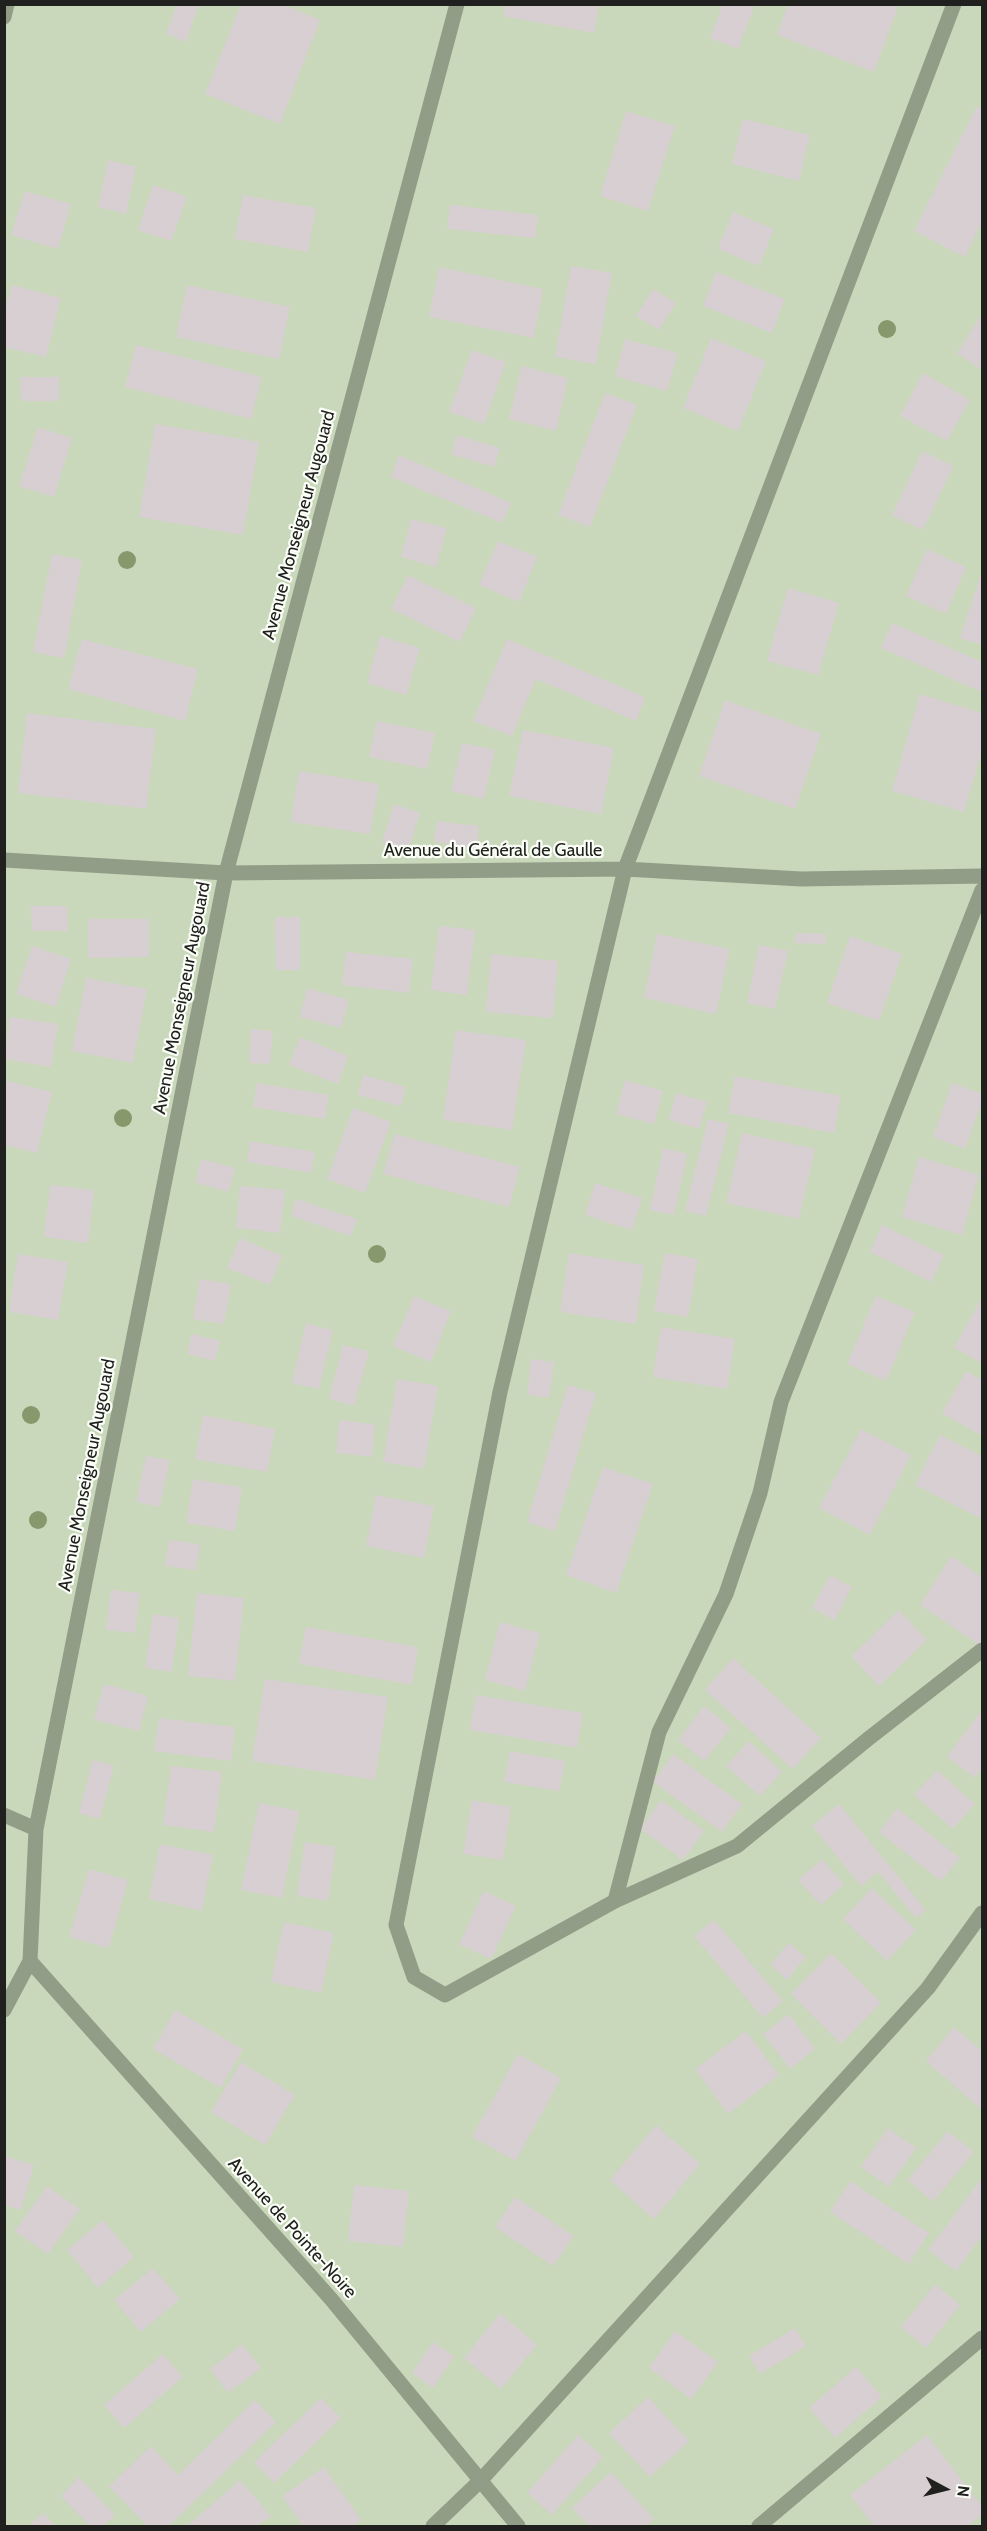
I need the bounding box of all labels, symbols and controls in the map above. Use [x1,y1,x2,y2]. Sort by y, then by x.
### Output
street label: Avenue Monseigneur Augouard [258,408,340,642]
street label: Avenue du Général de Gaulle [384,840,602,862]
street label: Avenue Monseigneur Augouard [149,880,215,1116]
street label: Avenue Monseigneur Augouard [54,1357,120,1593]
street label: Avenue de Pointe-Noire [223,2153,361,2303]
north arrow [915,2459,975,2519]
text: N [953,2484,973,2498]

